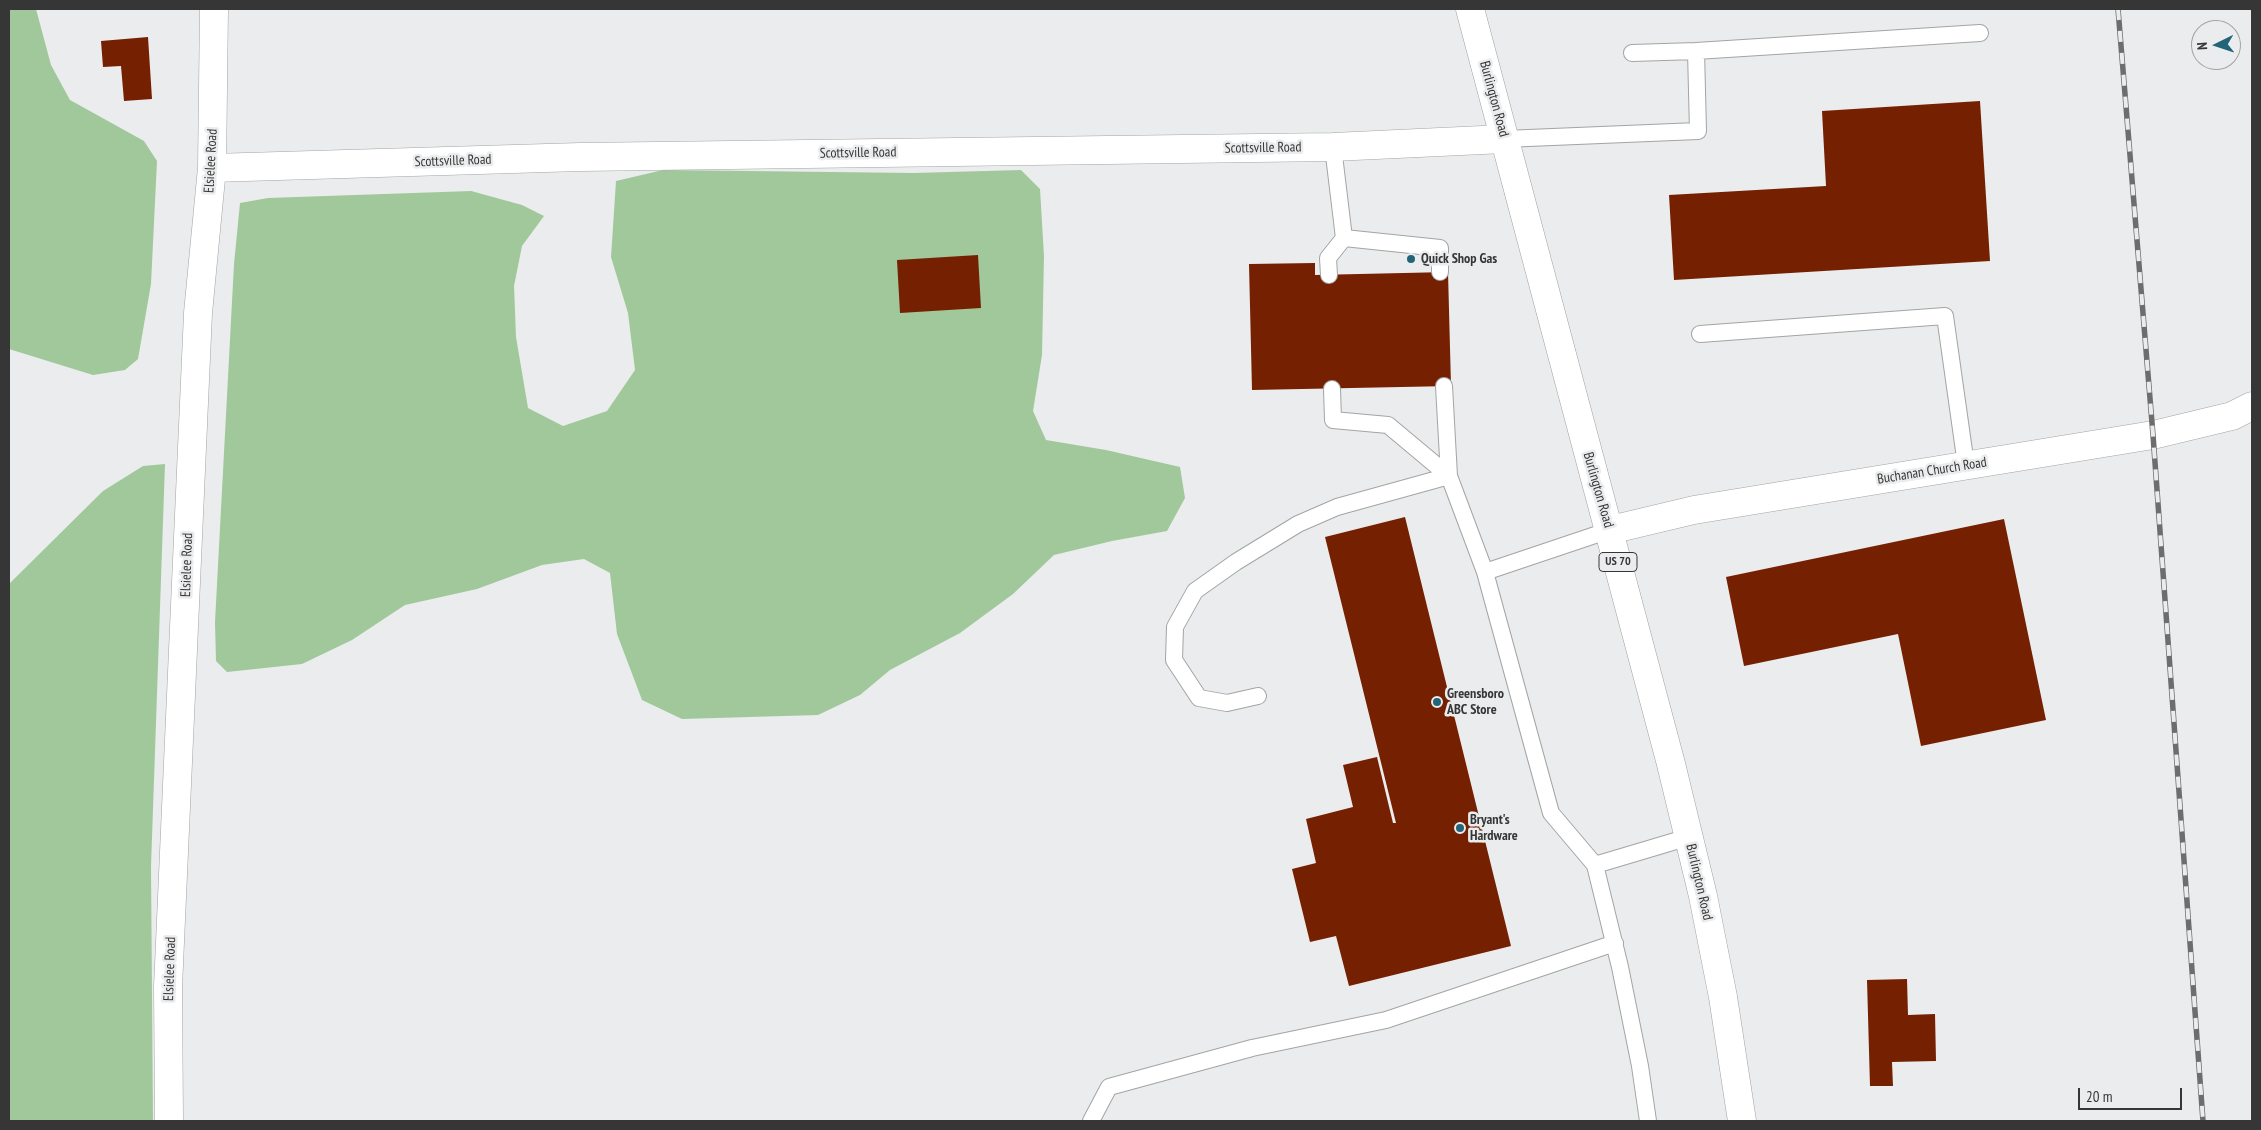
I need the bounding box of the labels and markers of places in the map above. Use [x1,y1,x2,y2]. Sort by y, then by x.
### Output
place label: Quick Shop Gas [1421,251,1497,267]
marker: Quick Shop Gas [1405,253,1417,265]
place label: Greensboro ABC Store [1447,686,1504,719]
marker: Greensboro ABC Store [1431,696,1443,708]
place label: Bryant's Hardware [1470,812,1518,844]
marker: Bryant's Hardware [1454,822,1466,834]

